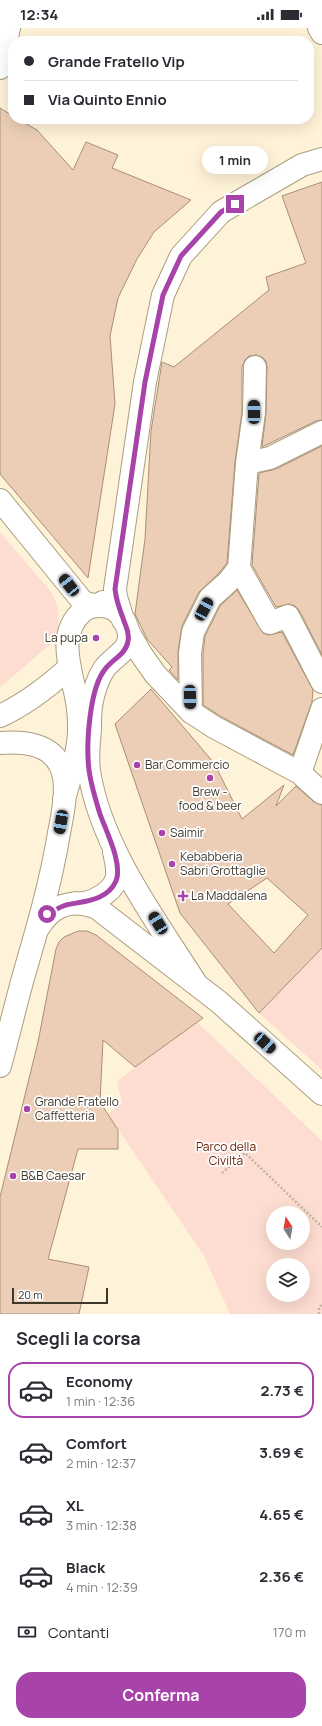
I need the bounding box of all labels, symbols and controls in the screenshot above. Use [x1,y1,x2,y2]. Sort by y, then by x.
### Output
text: 12:34 [20,4,59,25]
text: Grande Fratello Vip [48,51,185,72]
text: Via Quinto Ennio [48,89,167,110]
callout: 1 min [202,146,268,174]
text: 1 min [219,151,251,169]
route end [226,195,244,213]
car [248,400,260,424]
car [57,572,81,598]
car [193,596,215,622]
place label: La pupa [45,629,88,646]
marker: La pupa [91,633,101,643]
car [184,685,196,709]
place label: Bar Commercio [145,756,229,773]
marker: Bar Commercio [132,760,142,770]
marker: Brew - food & beer [205,773,215,783]
place label: Brew - food & beer [178,783,242,814]
car [53,809,69,835]
place label: Saimir [170,824,205,841]
marker: Saimir [157,828,167,838]
place label: Kebabberia Sabri Grottaglie [180,848,266,879]
marker: Kebabberia Sabri Grottaglie [167,859,177,869]
place label: La Maddalena [191,887,267,904]
marker: La Maddalena [178,891,188,901]
route start [38,905,56,923]
car [147,910,169,936]
car [252,1031,278,1055]
place label: Grande Fratello Caffetteria [35,1093,119,1124]
marker: Grande Fratello Caffetteria [22,1104,32,1114]
park label: Parco della Civiltà [196,1138,256,1169]
place label: B&B Caesar [21,1167,86,1184]
marker: B&B Caesar [8,1171,18,1181]
north arrow [266,1206,310,1250]
map controls [266,1206,310,1302]
button: layers [266,1258,310,1302]
scale bar [12,1286,108,1305]
text: 20 m [18,1287,43,1302]
text: Scegli la corsa [16,1326,141,1350]
text: Economy [66,1371,133,1392]
icon: car [18,1372,54,1408]
text: 2.73 € [261,1380,304,1401]
text: 1 min · 12:36 [66,1392,135,1410]
text: Comfort [66,1433,127,1454]
icon: car [18,1434,54,1470]
text: 3.69 € [259,1442,304,1463]
text: 2 min · 12:37 [66,1454,136,1472]
text: XL [66,1495,84,1516]
icon: car [18,1496,54,1532]
text: 4.65 € [259,1504,304,1525]
text: 3 min · 12:38 [66,1516,137,1534]
text: Black [66,1557,105,1578]
icon: car [18,1558,54,1594]
text: 2.36 € [259,1566,304,1587]
text: 4 min · 12:39 [66,1578,138,1596]
icon: cash [16,1621,38,1643]
text: Contanti [48,1622,109,1643]
text: 170 m [273,1623,306,1641]
button: Conferma [16,1672,306,1718]

